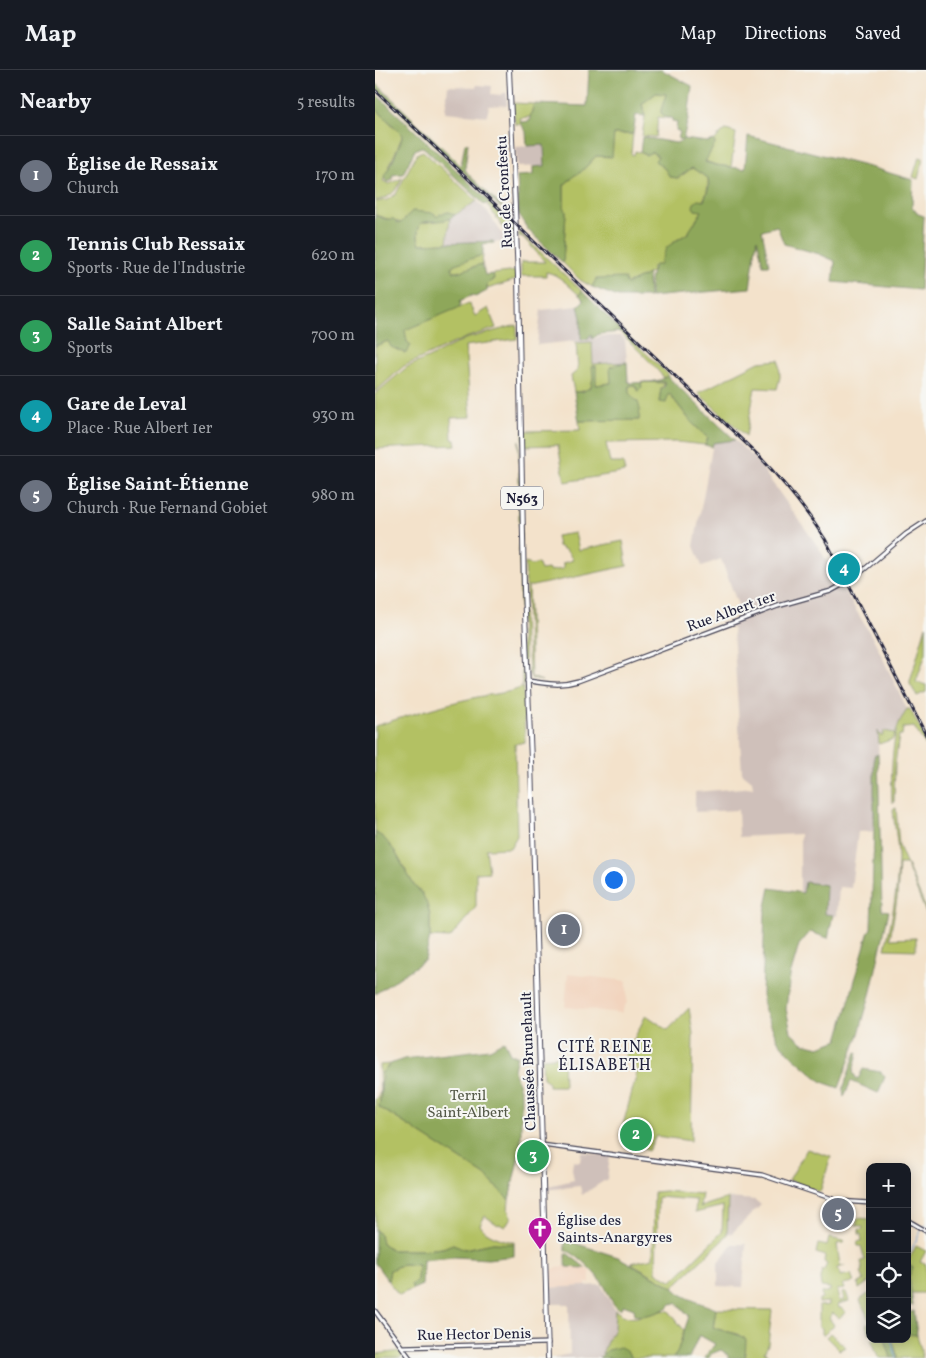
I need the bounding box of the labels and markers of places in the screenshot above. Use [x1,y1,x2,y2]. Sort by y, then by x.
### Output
pin: 4 [828,550,860,588]
pin: 1 [548,911,580,949]
pin: 2 [620,1116,652,1154]
pin: 3 [517,1137,549,1175]
pin: 5 [822,1195,854,1233]
place label: Église des Saints-Anargyres [557,1211,672,1249]
church icon: Église des Saints-Anargyres [527,1216,553,1250]

